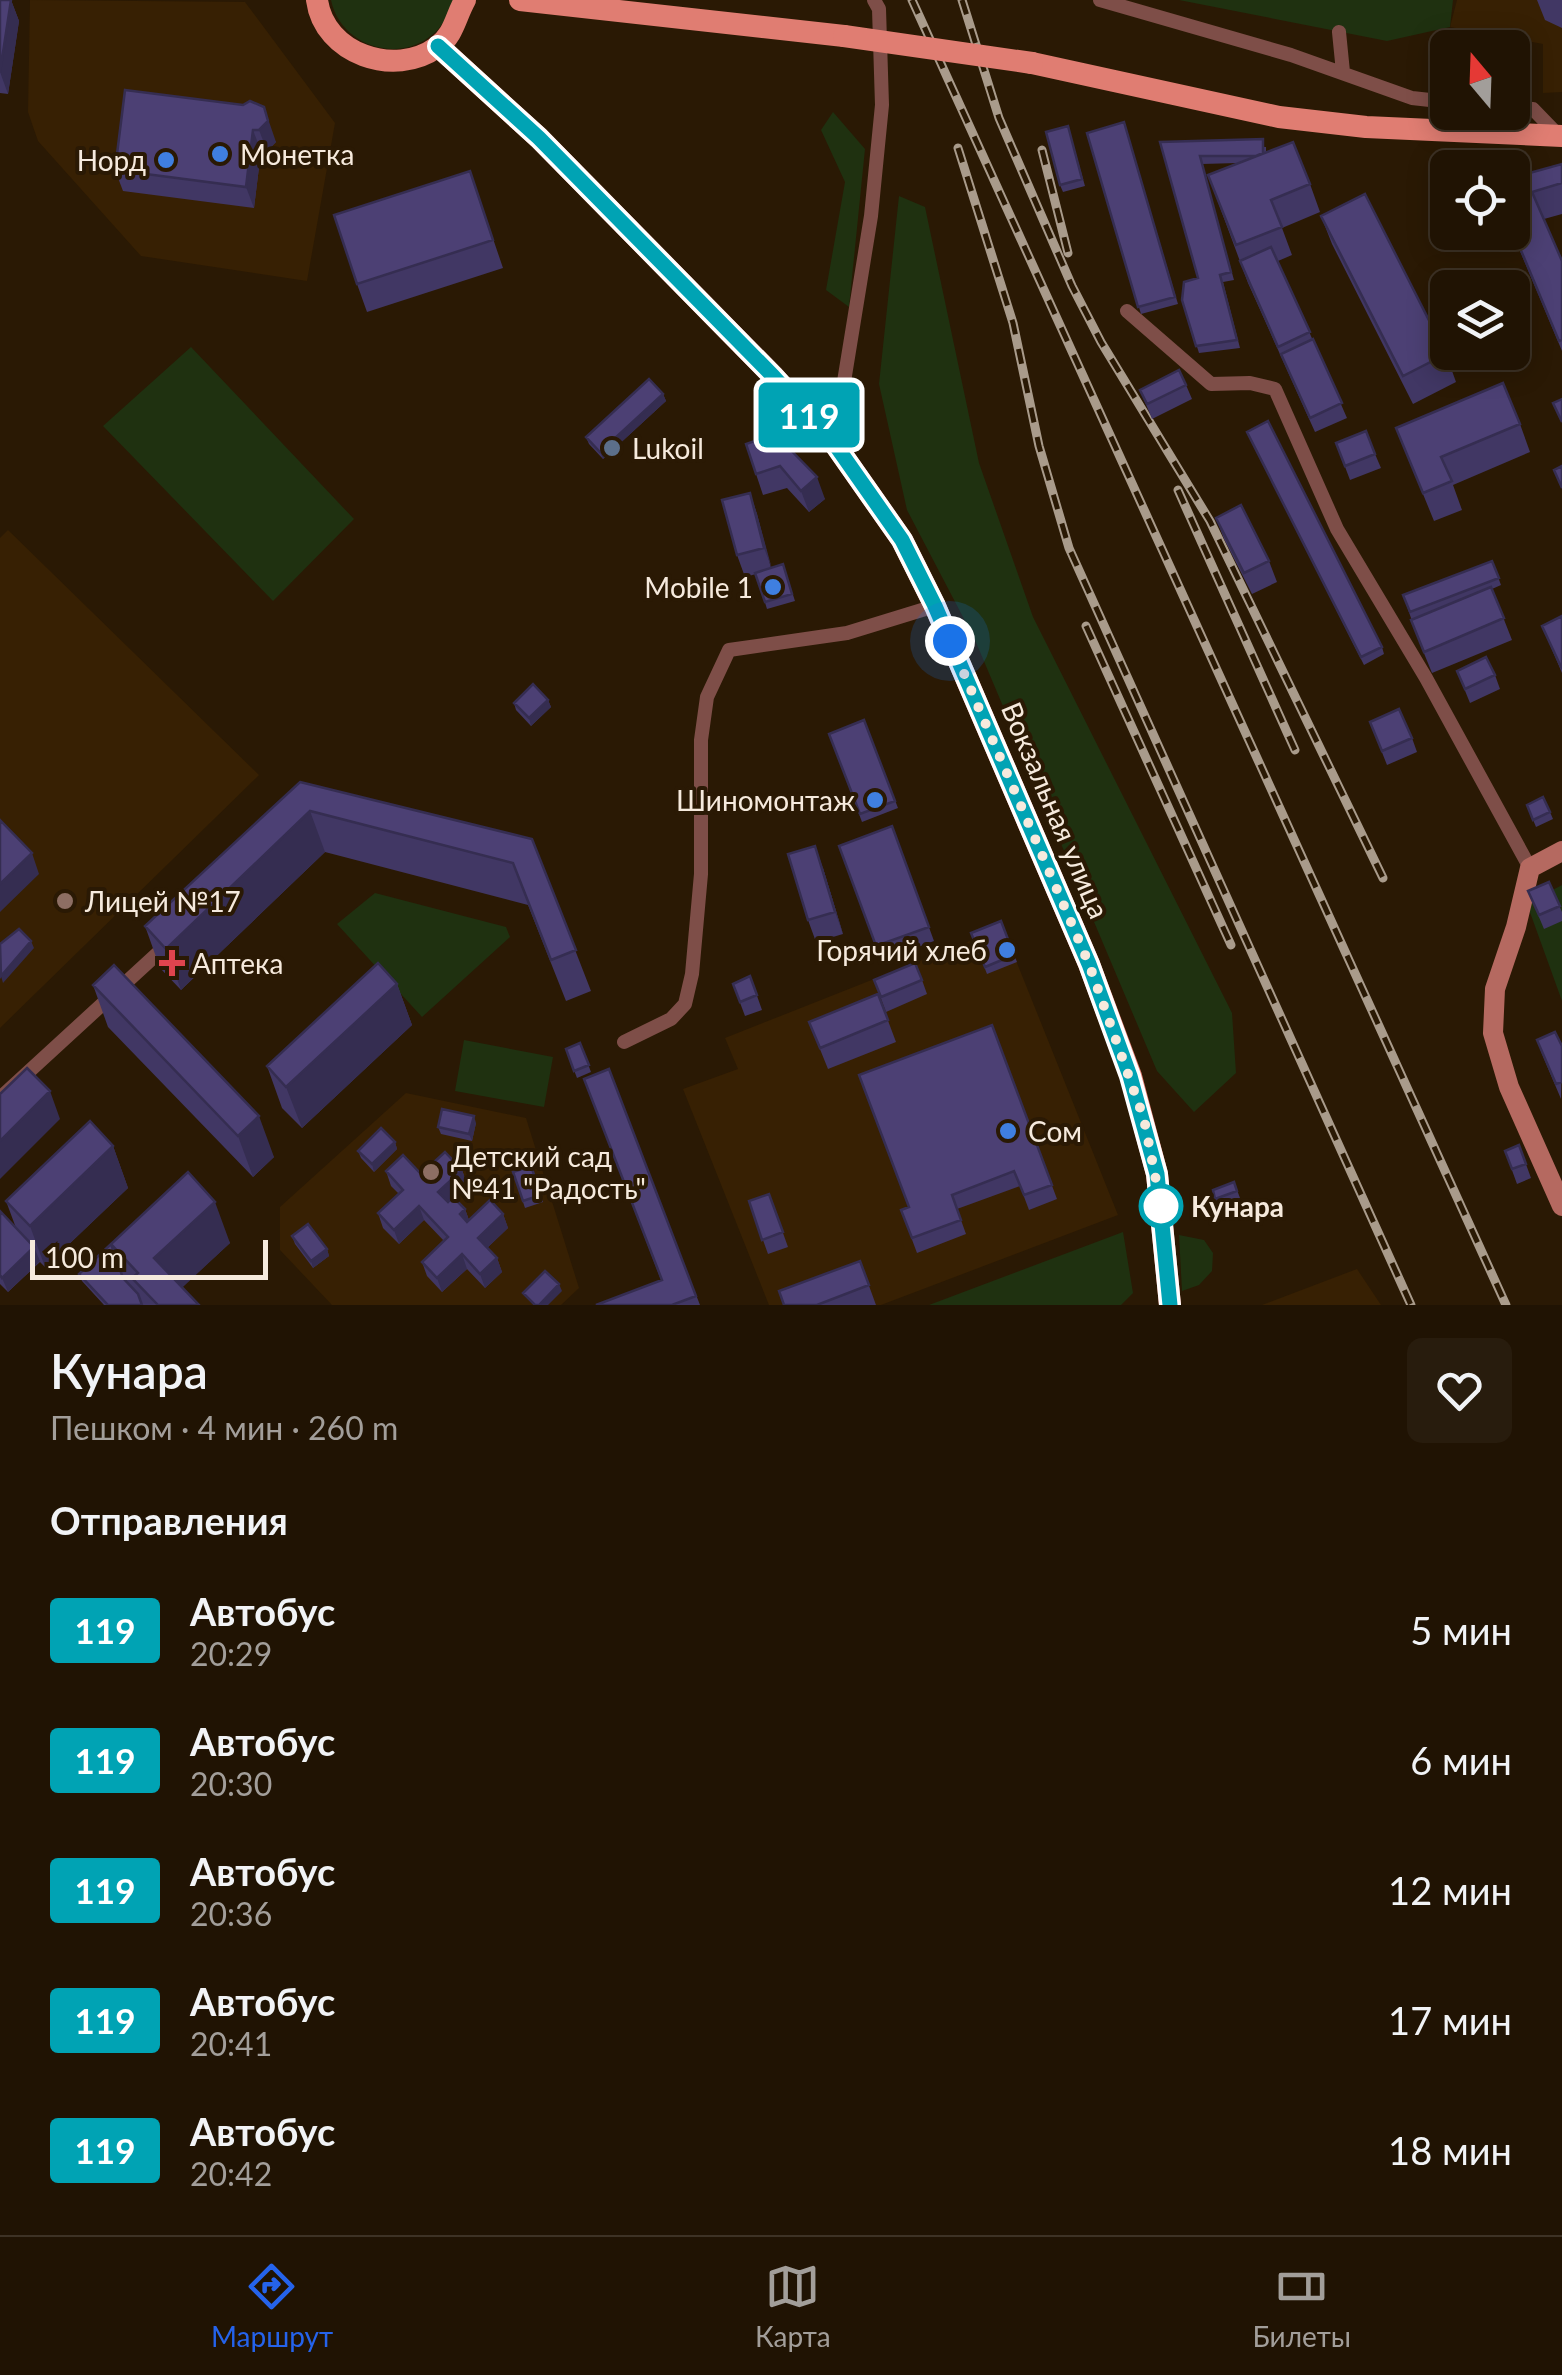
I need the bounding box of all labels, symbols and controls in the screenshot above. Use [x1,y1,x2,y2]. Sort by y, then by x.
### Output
north arrow [1430,30,1530,130]
map controls [1430,30,1530,370]
place label: Монетка [240,137,354,171]
place label: Норд [77,143,146,177]
marker: Монетка [209,143,231,165]
marker: Норд [155,149,177,171]
button: locate [1430,150,1530,250]
button: layers [1430,270,1530,370]
line badge: 119 [752,382,866,448]
text: 119 [779,394,839,436]
place label: Lukoil [632,431,704,465]
marker: Lukoil [601,437,623,459]
place label: Mobile 1 [644,570,753,604]
marker: Mobile 1 [762,576,784,598]
your location [925,616,975,666]
street label: Вокзальная улица [995,697,1117,923]
place label: Шиномонтаж [676,783,855,817]
marker: Шиномонтаж [864,789,886,811]
place label: Лицей №17 [84,884,241,918]
marker: Лицей №17 [54,890,76,912]
place label: Горячий хлеб [816,933,987,967]
marker: Горячий хлеб [996,939,1018,961]
place label: Аптека [192,946,283,980]
marker: Аптека [161,952,183,974]
place label: Сом [1028,1114,1082,1148]
marker: Сом [997,1120,1019,1142]
place label: Детский сад №41 "Радость" [451,1139,646,1205]
marker: Детский сад №41 "Радость" [420,1161,442,1183]
marker: Кунара [1140,1185,1182,1227]
place label: Кунара [1191,1189,1284,1223]
scale bar [30,1235,268,1280]
text: 100 m [45,1240,124,1274]
button: heart [1407,1338,1512,1443]
text: Кунара [50,1342,208,1399]
text: Пешком · 4 мин · 260 m [50,1408,398,1447]
text: Отправления [50,1497,288,1543]
text: Автобус [190,1588,335,1634]
text: 5 мин [1410,1607,1512,1653]
text: 119 [75,1609,135,1651]
text: 20:29 [190,1634,272,1673]
text: Автобус [190,1718,335,1764]
text: 6 мин [1410,1737,1512,1783]
text: 119 [75,1739,135,1781]
text: 20:30 [190,1764,272,1803]
text: Автобус [190,1848,335,1894]
text: 12 мин [1388,1867,1512,1913]
text: 119 [75,1869,135,1911]
text: 20:36 [190,1894,272,1933]
text: Автобус [190,1978,335,2024]
text: 17 мин [1388,1997,1512,2043]
text: 119 [75,1999,135,2041]
text: 20:41 [190,2024,272,2063]
text: Автобус [190,2108,335,2154]
text: 18 мин [1388,2127,1512,2173]
text: 119 [75,2129,135,2171]
text: 20:42 [190,2154,272,2193]
tab: Маршрут [211,2259,333,2353]
tab: Карта [755,2259,831,2353]
tab: Билеты [1253,2259,1351,2353]

